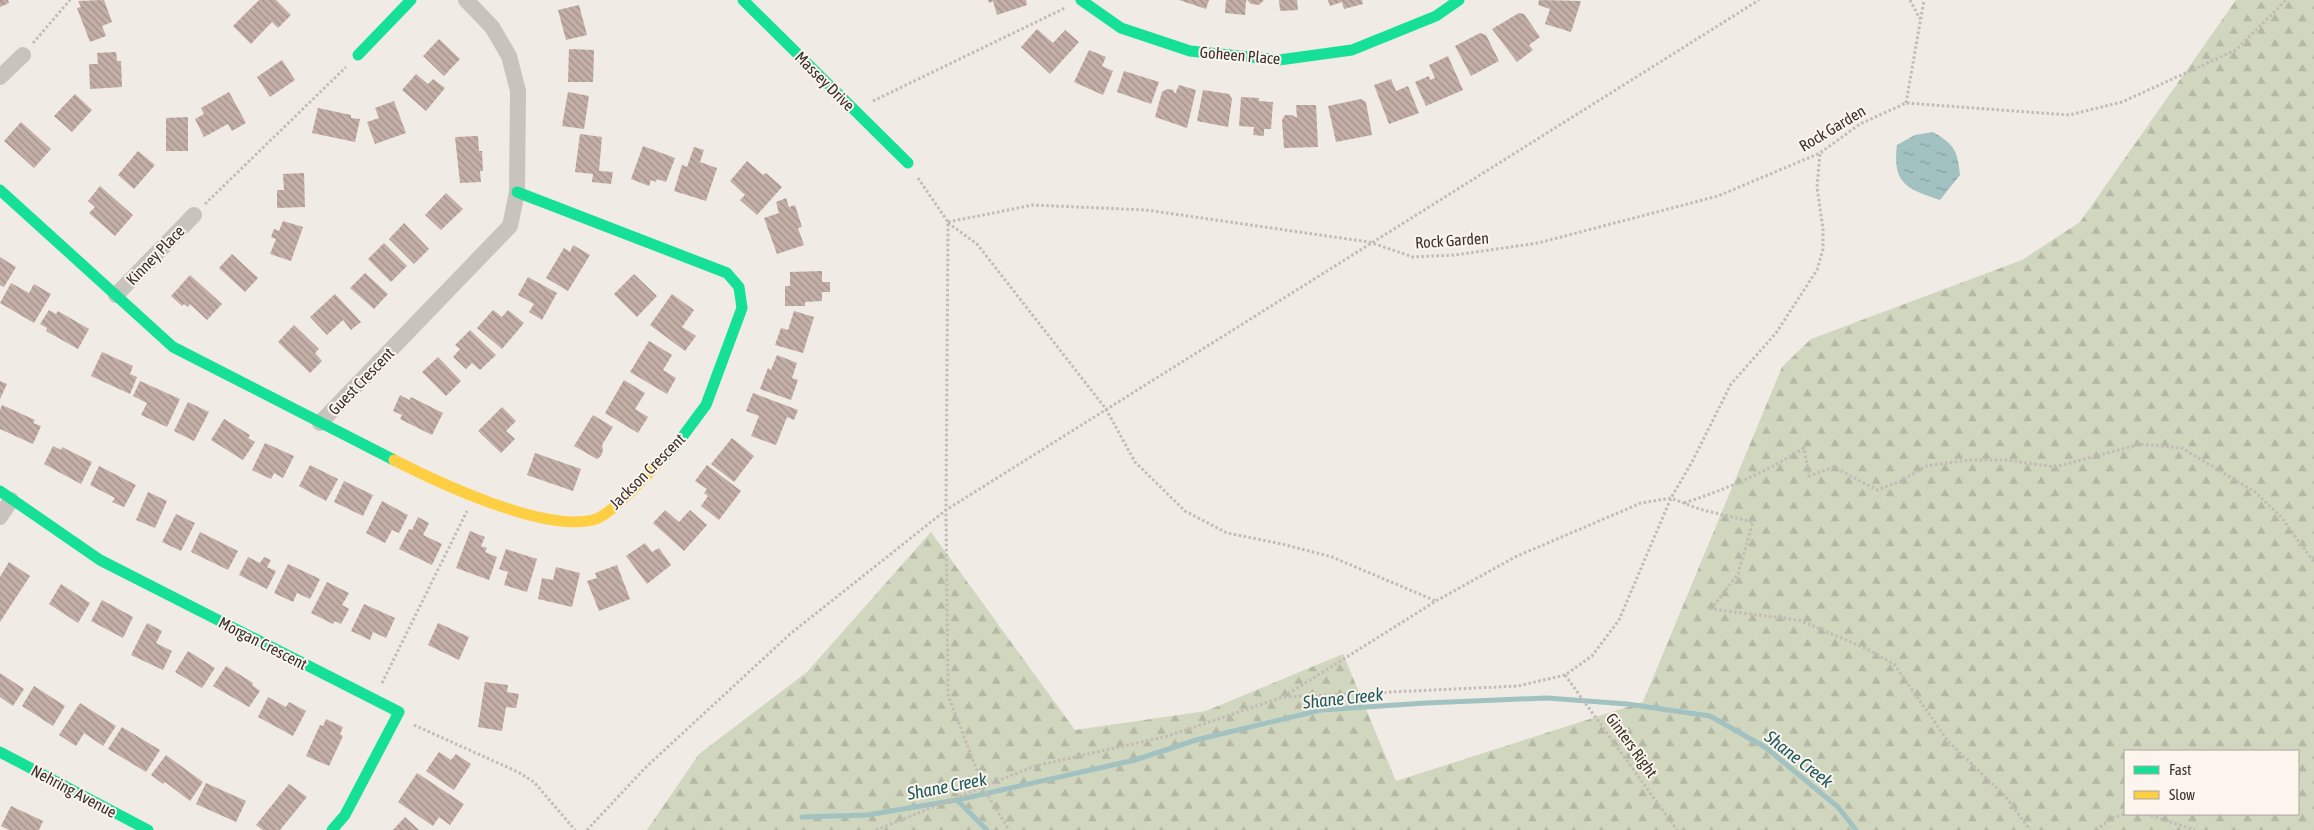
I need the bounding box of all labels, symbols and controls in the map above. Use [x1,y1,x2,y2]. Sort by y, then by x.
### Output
street label: Goheen Place [1199,43,1281,67]
street label: Massey Drive [791,48,858,115]
street label: Rock Garden [1796,101,1868,155]
street label: Kinney Place [122,222,188,289]
street label: Rock Garden [1415,228,1489,252]
street label: Guest Crescent [325,343,398,418]
street label: Jackson Crescent [606,429,689,512]
street label: Morgan Crescent [215,613,311,674]
water label: Shane Creek [1301,683,1385,713]
street label: Ginters Right [1602,709,1662,782]
water label: Shane Creek [1760,725,1838,793]
legend [2124,750,2299,815]
street label: Nehring Avenue [28,761,120,822]
text: Fast [2169,761,2191,778]
water label: Shane Creek [904,768,990,804]
text: Slow [2169,786,2195,803]

